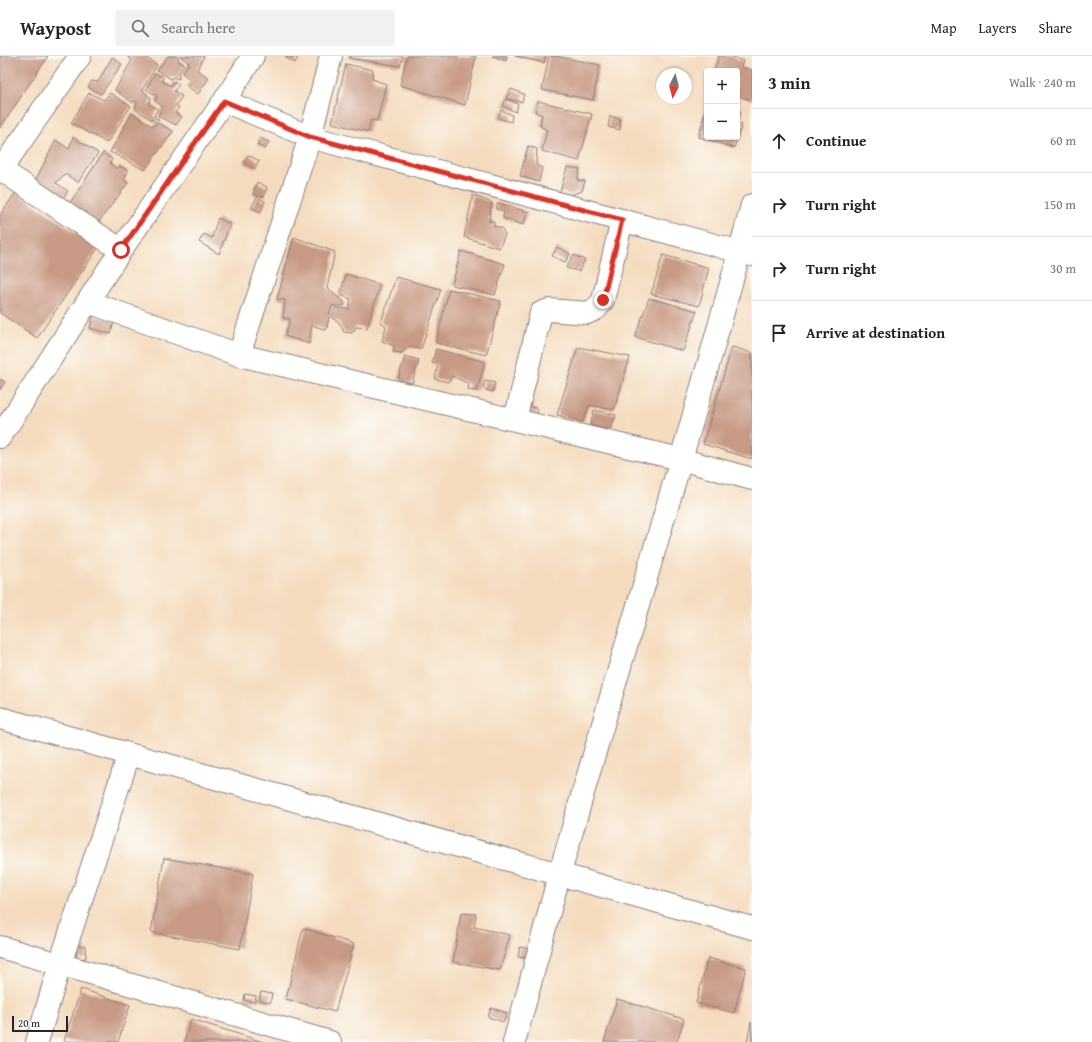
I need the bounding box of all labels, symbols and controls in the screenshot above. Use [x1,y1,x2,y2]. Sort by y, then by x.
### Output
search box [115,10,395,46]
text: Waypost [20,14,91,42]
icon: search [129,17,151,39]
text: Search here [161,17,235,38]
text: Map [931,18,957,38]
text: Layers [979,18,1017,38]
text: Share [1039,18,1072,38]
north arrow [656,68,692,104]
map controls [704,68,740,140]
button: + [704,68,740,104]
text: 3 min [768,70,810,95]
text: Walk · 240 m [1009,73,1076,92]
button: − [704,104,740,140]
icon: ahead [768,130,790,152]
text: Continue [806,130,867,151]
text: 60 m [1050,131,1076,150]
icon: right [768,194,790,216]
text: Turn right [806,194,877,215]
text: 150 m [1044,195,1076,214]
route start [112,241,130,259]
icon: right [768,258,790,280]
text: Turn right [806,258,877,279]
text: 30 m [1050,259,1076,278]
route end [594,291,612,309]
icon: arrive [768,322,790,344]
text: Arrive at destination [806,322,945,343]
scale bar [12,1014,68,1033]
text: 20 m [18,1015,40,1031]

